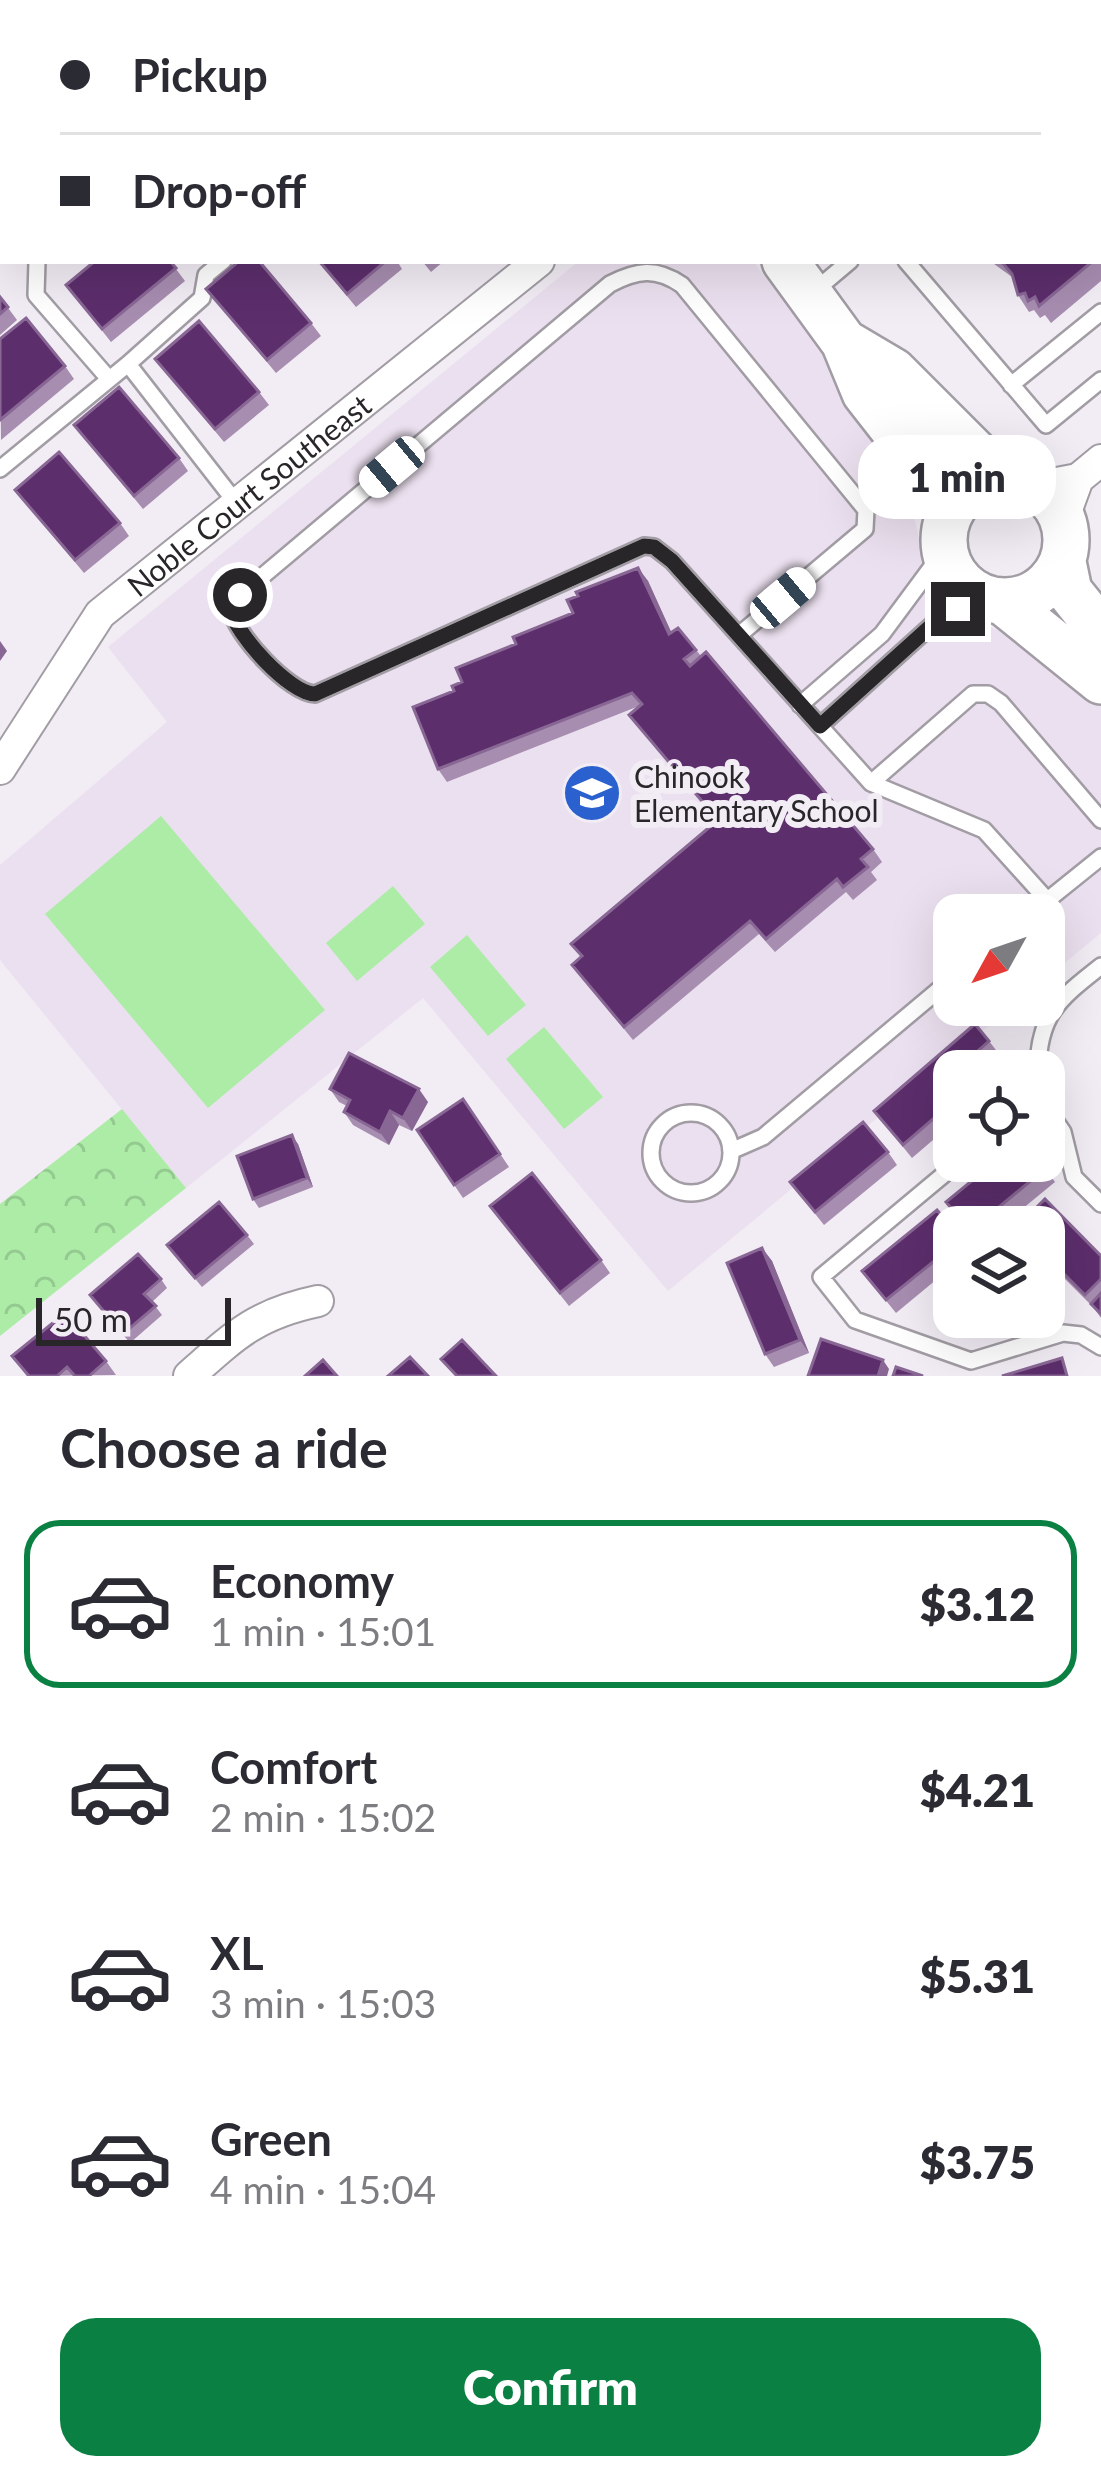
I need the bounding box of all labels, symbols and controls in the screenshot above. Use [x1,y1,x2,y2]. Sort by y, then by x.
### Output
text: Pickup [132,48,268,102]
text: Drop-off [132,164,306,218]
street label: Noble Court Southeast [120,386,378,603]
car [353,430,431,504]
callout: 1 min [859,435,1057,519]
text: 1 min [908,454,1006,500]
car [744,561,822,635]
route start [213,568,267,622]
route end [931,582,985,636]
place label: Chinook Elementary School [634,758,879,828]
school or university icon: Chinook Elementary School [561,762,623,824]
north arrow [933,894,1065,1026]
map controls [933,894,1065,1338]
button: locate [933,1050,1065,1182]
button: layers [933,1206,1065,1338]
scale bar [36,1292,231,1345]
text: 50 m [54,1299,128,1339]
text: Choose a ride [60,1415,388,1480]
icon: car [66,1550,174,1658]
text: Economy [210,1554,394,1608]
text: $3.12 [920,1577,1035,1631]
text: 1 min · 15:01 [210,1608,436,1654]
icon: car [66,1736,174,1844]
text: Comfort [210,1740,377,1794]
text: $4.21 [920,1763,1035,1817]
text: 2 min · 15:02 [210,1794,436,1840]
icon: car [66,1922,174,2030]
text: XL [210,1926,264,1980]
text: $5.31 [920,1949,1035,2003]
text: 3 min · 15:03 [210,1980,436,2026]
icon: car [66,2108,174,2216]
text: Green [210,2112,332,2166]
text: $3.75 [920,2135,1035,2189]
text: 4 min · 15:04 [210,2166,436,2212]
button: Confirm [60,2318,1041,2456]

